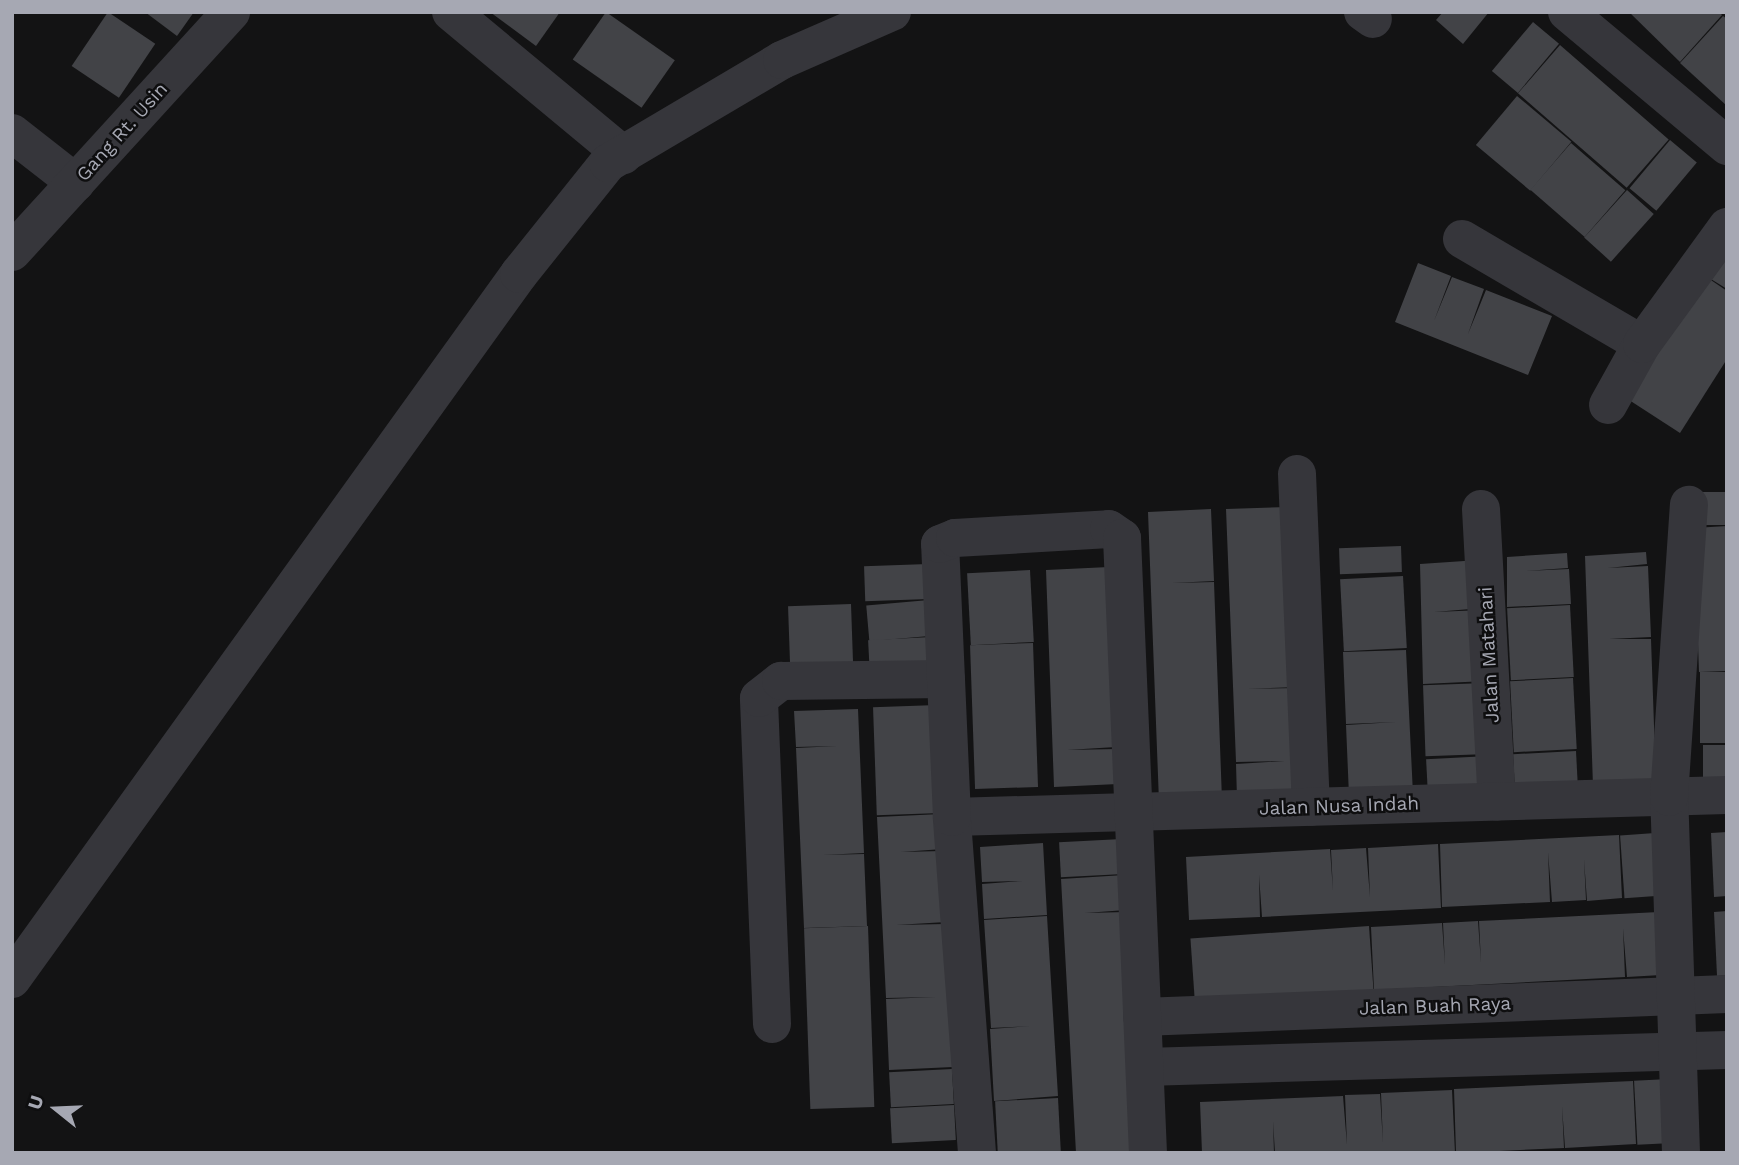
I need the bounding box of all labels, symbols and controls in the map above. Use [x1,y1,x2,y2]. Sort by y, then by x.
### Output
street label: Gang Rt. Usin [72,78,172,186]
street label: Jalan Matahari [1474,586,1504,724]
street label: Jalan Nusa Indah [1258,792,1420,820]
street label: Jalan Buah Raya [1359,992,1511,1020]
north arrow [21,1074,91,1144]
text: U [23,1092,49,1112]

